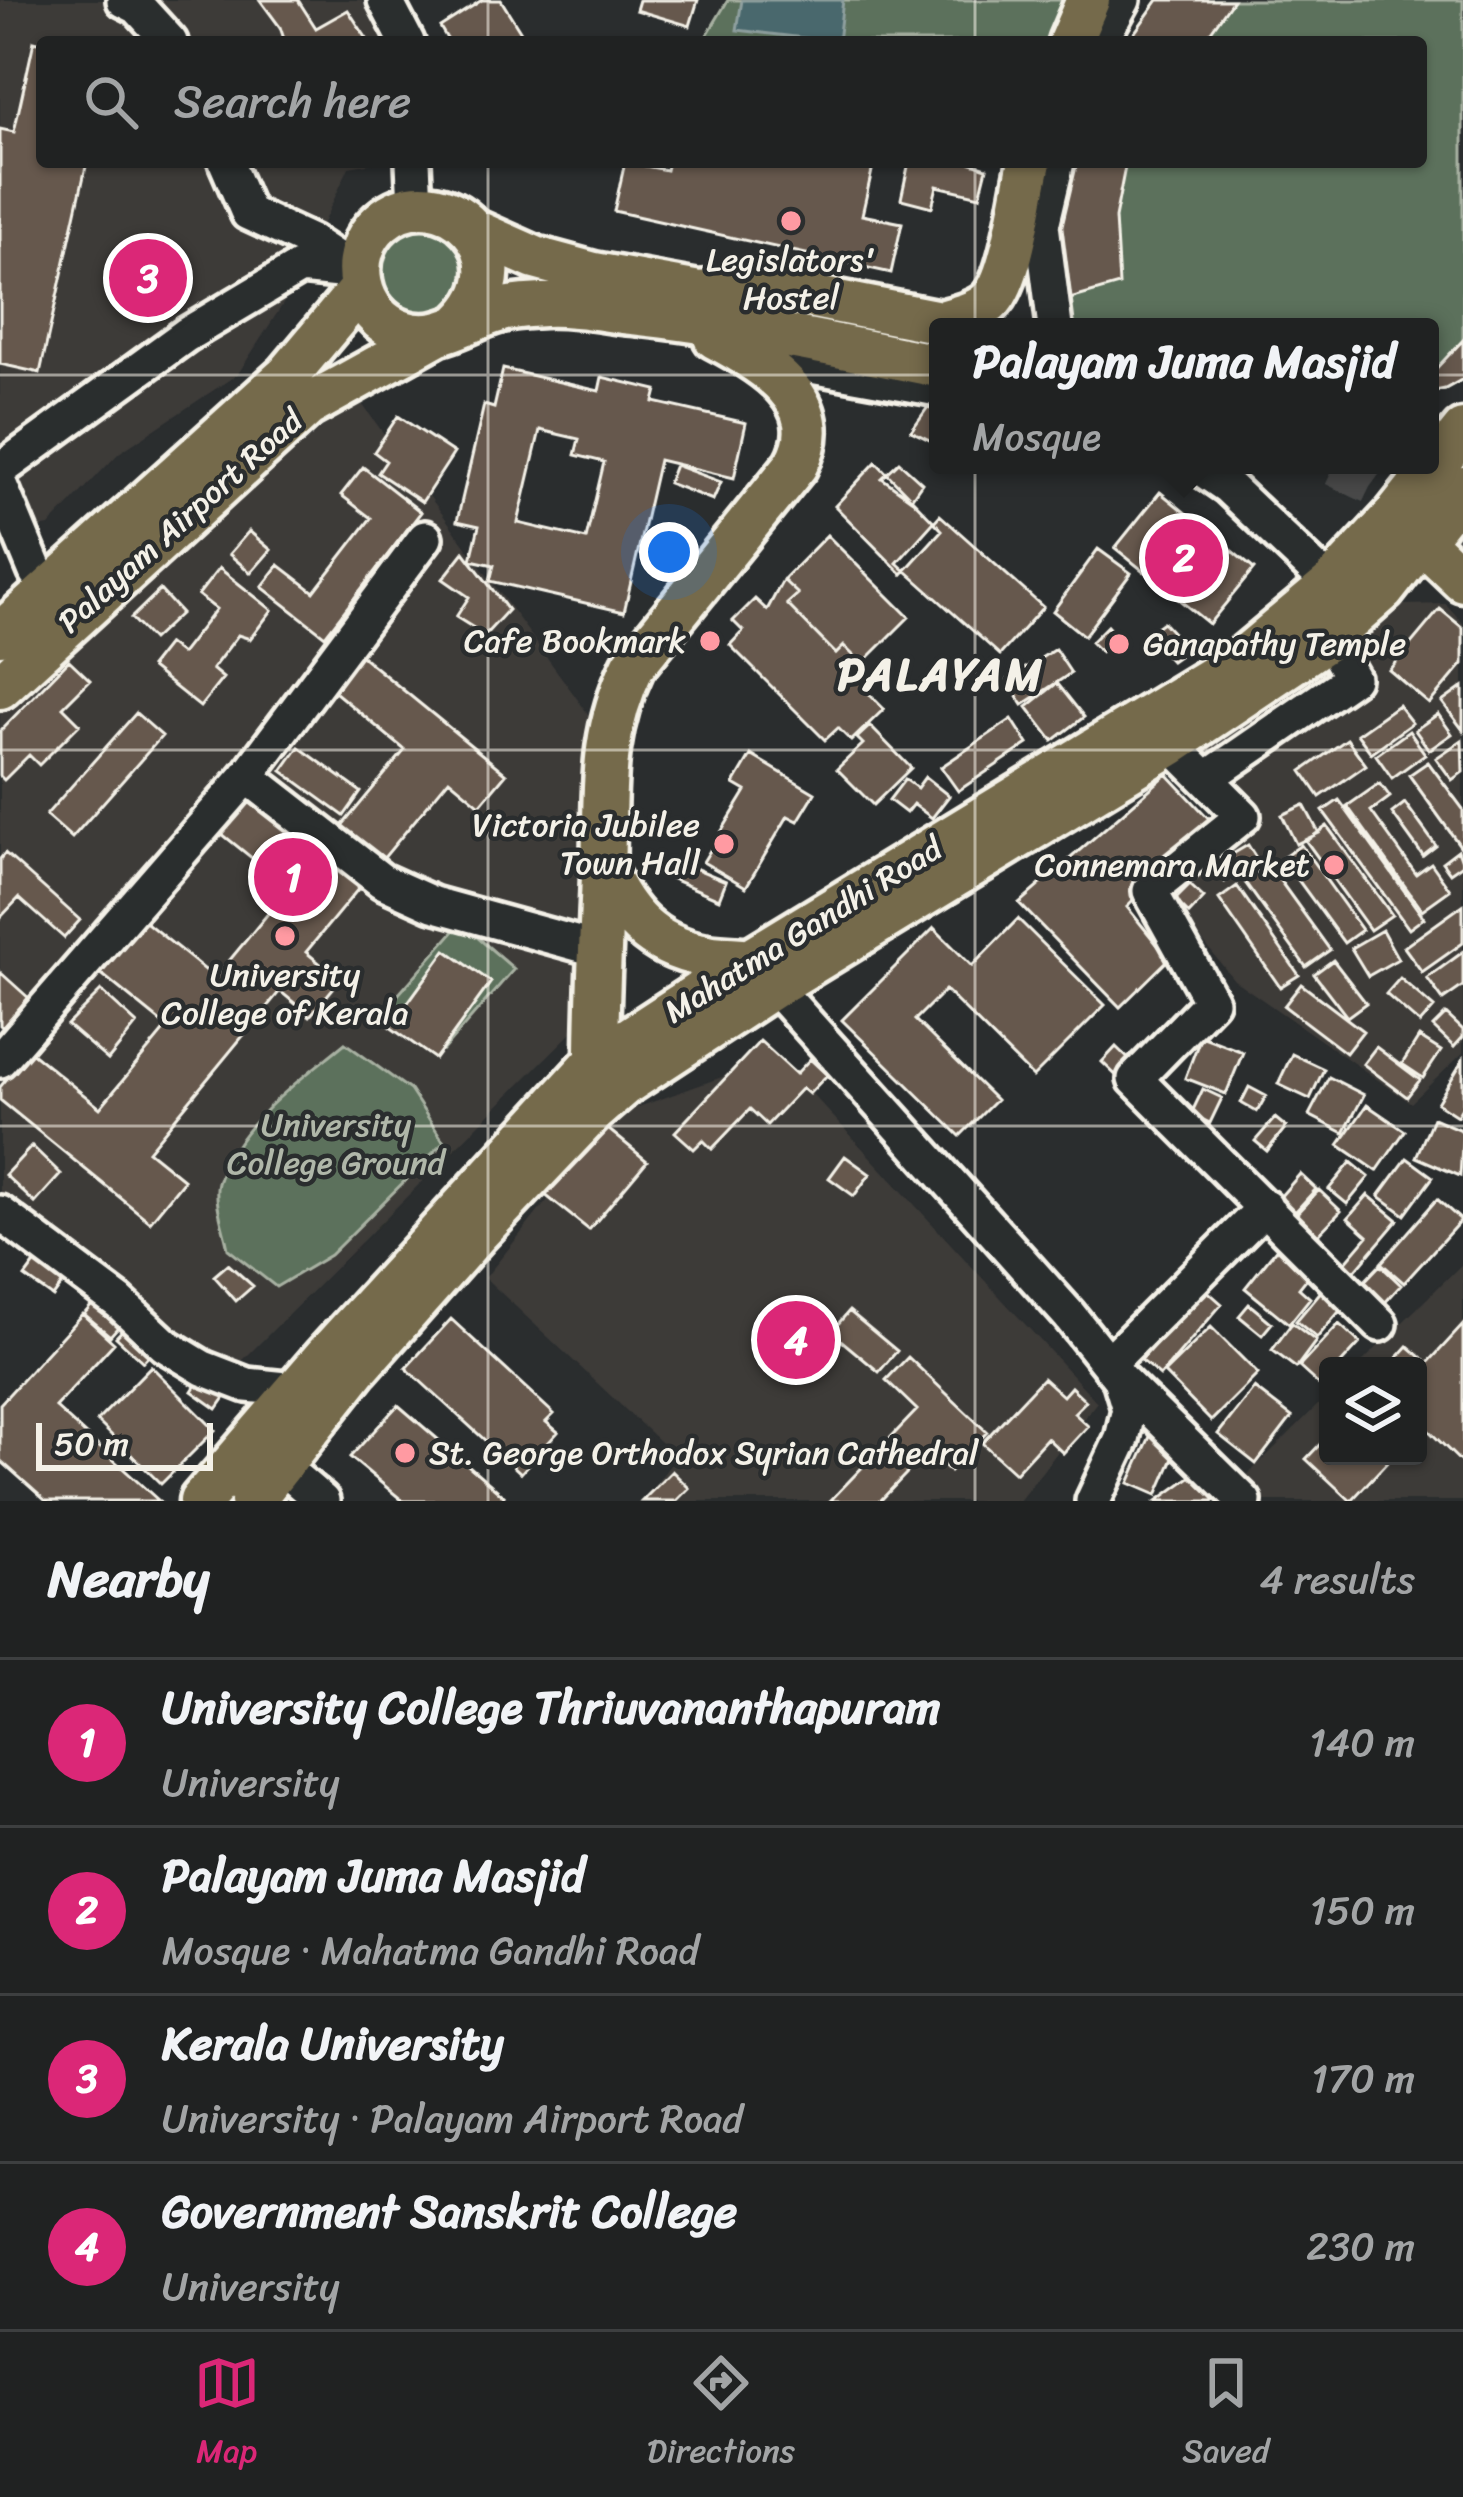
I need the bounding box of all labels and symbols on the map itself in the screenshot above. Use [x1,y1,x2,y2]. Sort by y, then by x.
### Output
marker: Legislators' Hostel [778,208,804,234]
place label: Legislators' Hostel [706,231,876,327]
pin: 3 [109,233,187,323]
street label: Palayam Airport Road [43,392,319,648]
pin: 2 [1145,513,1223,603]
your location [639,522,699,582]
place label: Cafe Bookmark [464,612,686,670]
place label: Ganapathy Temple [1143,615,1406,673]
marker: Cafe Bookmark [697,628,723,654]
marker: Ganapathy Temple [1106,631,1132,657]
district label: PALAYAM [837,635,1045,715]
place label: Victoria Jubilee Town Hall [472,796,701,892]
street label: Mahatma Gandhi Road [652,819,956,1039]
marker: Victoria Jubilee Town Hall [711,831,737,857]
pin: 1 [254,832,332,922]
place label: Connemara Market [1035,836,1310,894]
marker: Connemara Market [1321,852,1347,878]
marker: University College of Kerala [272,923,298,949]
place label: University College of Kerala [161,946,409,1042]
park label: University College Ground [227,1096,448,1192]
pin: 4 [757,1295,835,1385]
scale bar [36,1417,213,1470]
place label: St. George Orthodox Syrian Cathedral [429,1424,979,1482]
marker: St. George Orthodox Syrian Cathedral [392,1440,418,1466]

